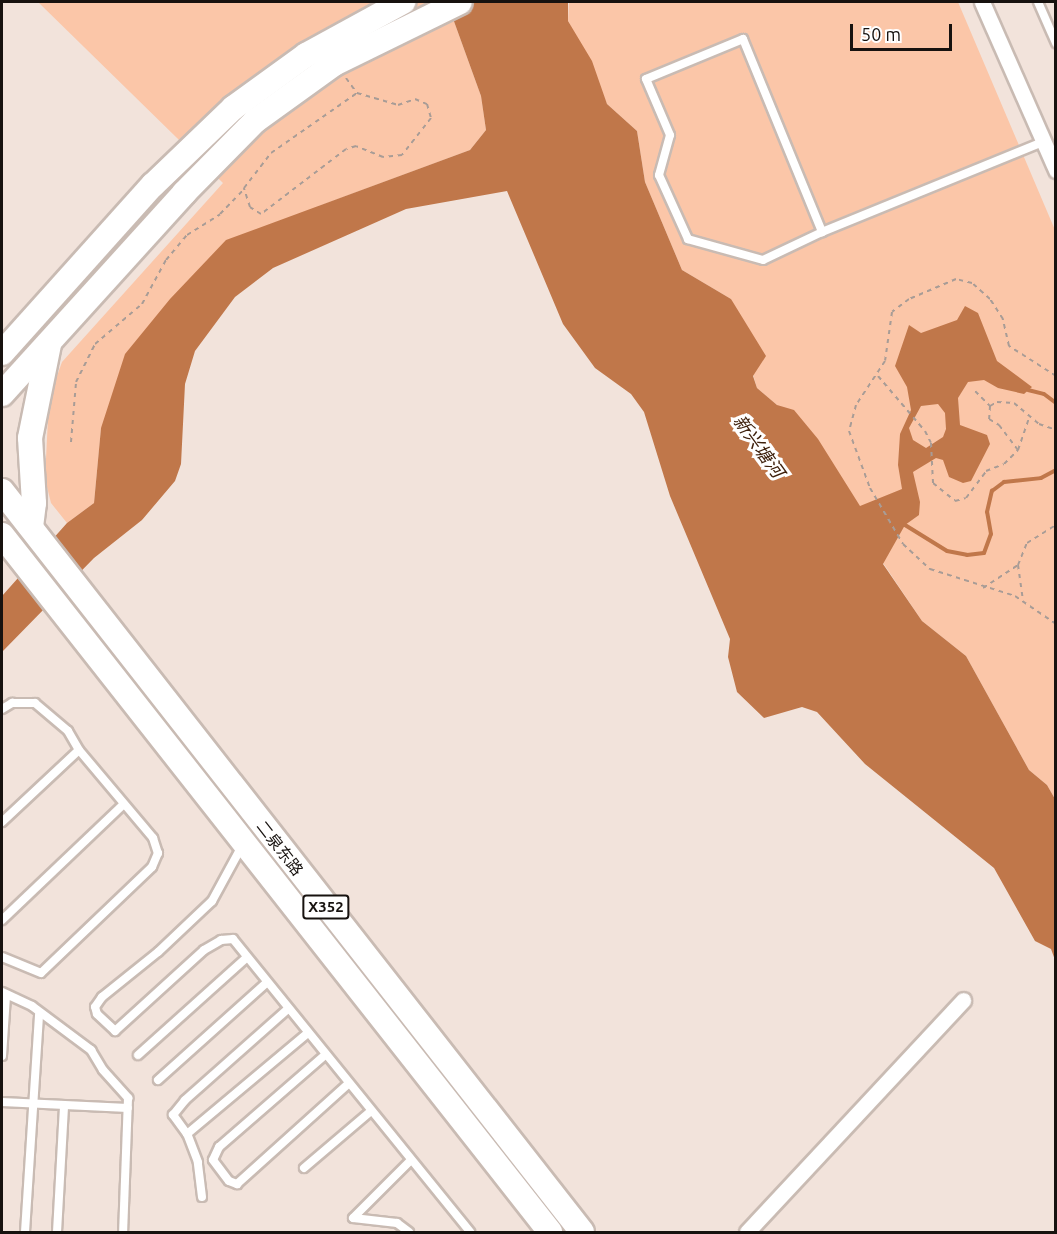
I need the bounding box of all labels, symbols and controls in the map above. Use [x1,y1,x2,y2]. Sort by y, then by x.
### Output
scale bar [853,12,955,50]
text: 50 m [861,24,901,44]
water label: 新兴塘河 [729,411,789,481]
street label: 二泉东路 [253,817,307,879]
road number: X352 [302,895,350,919]

